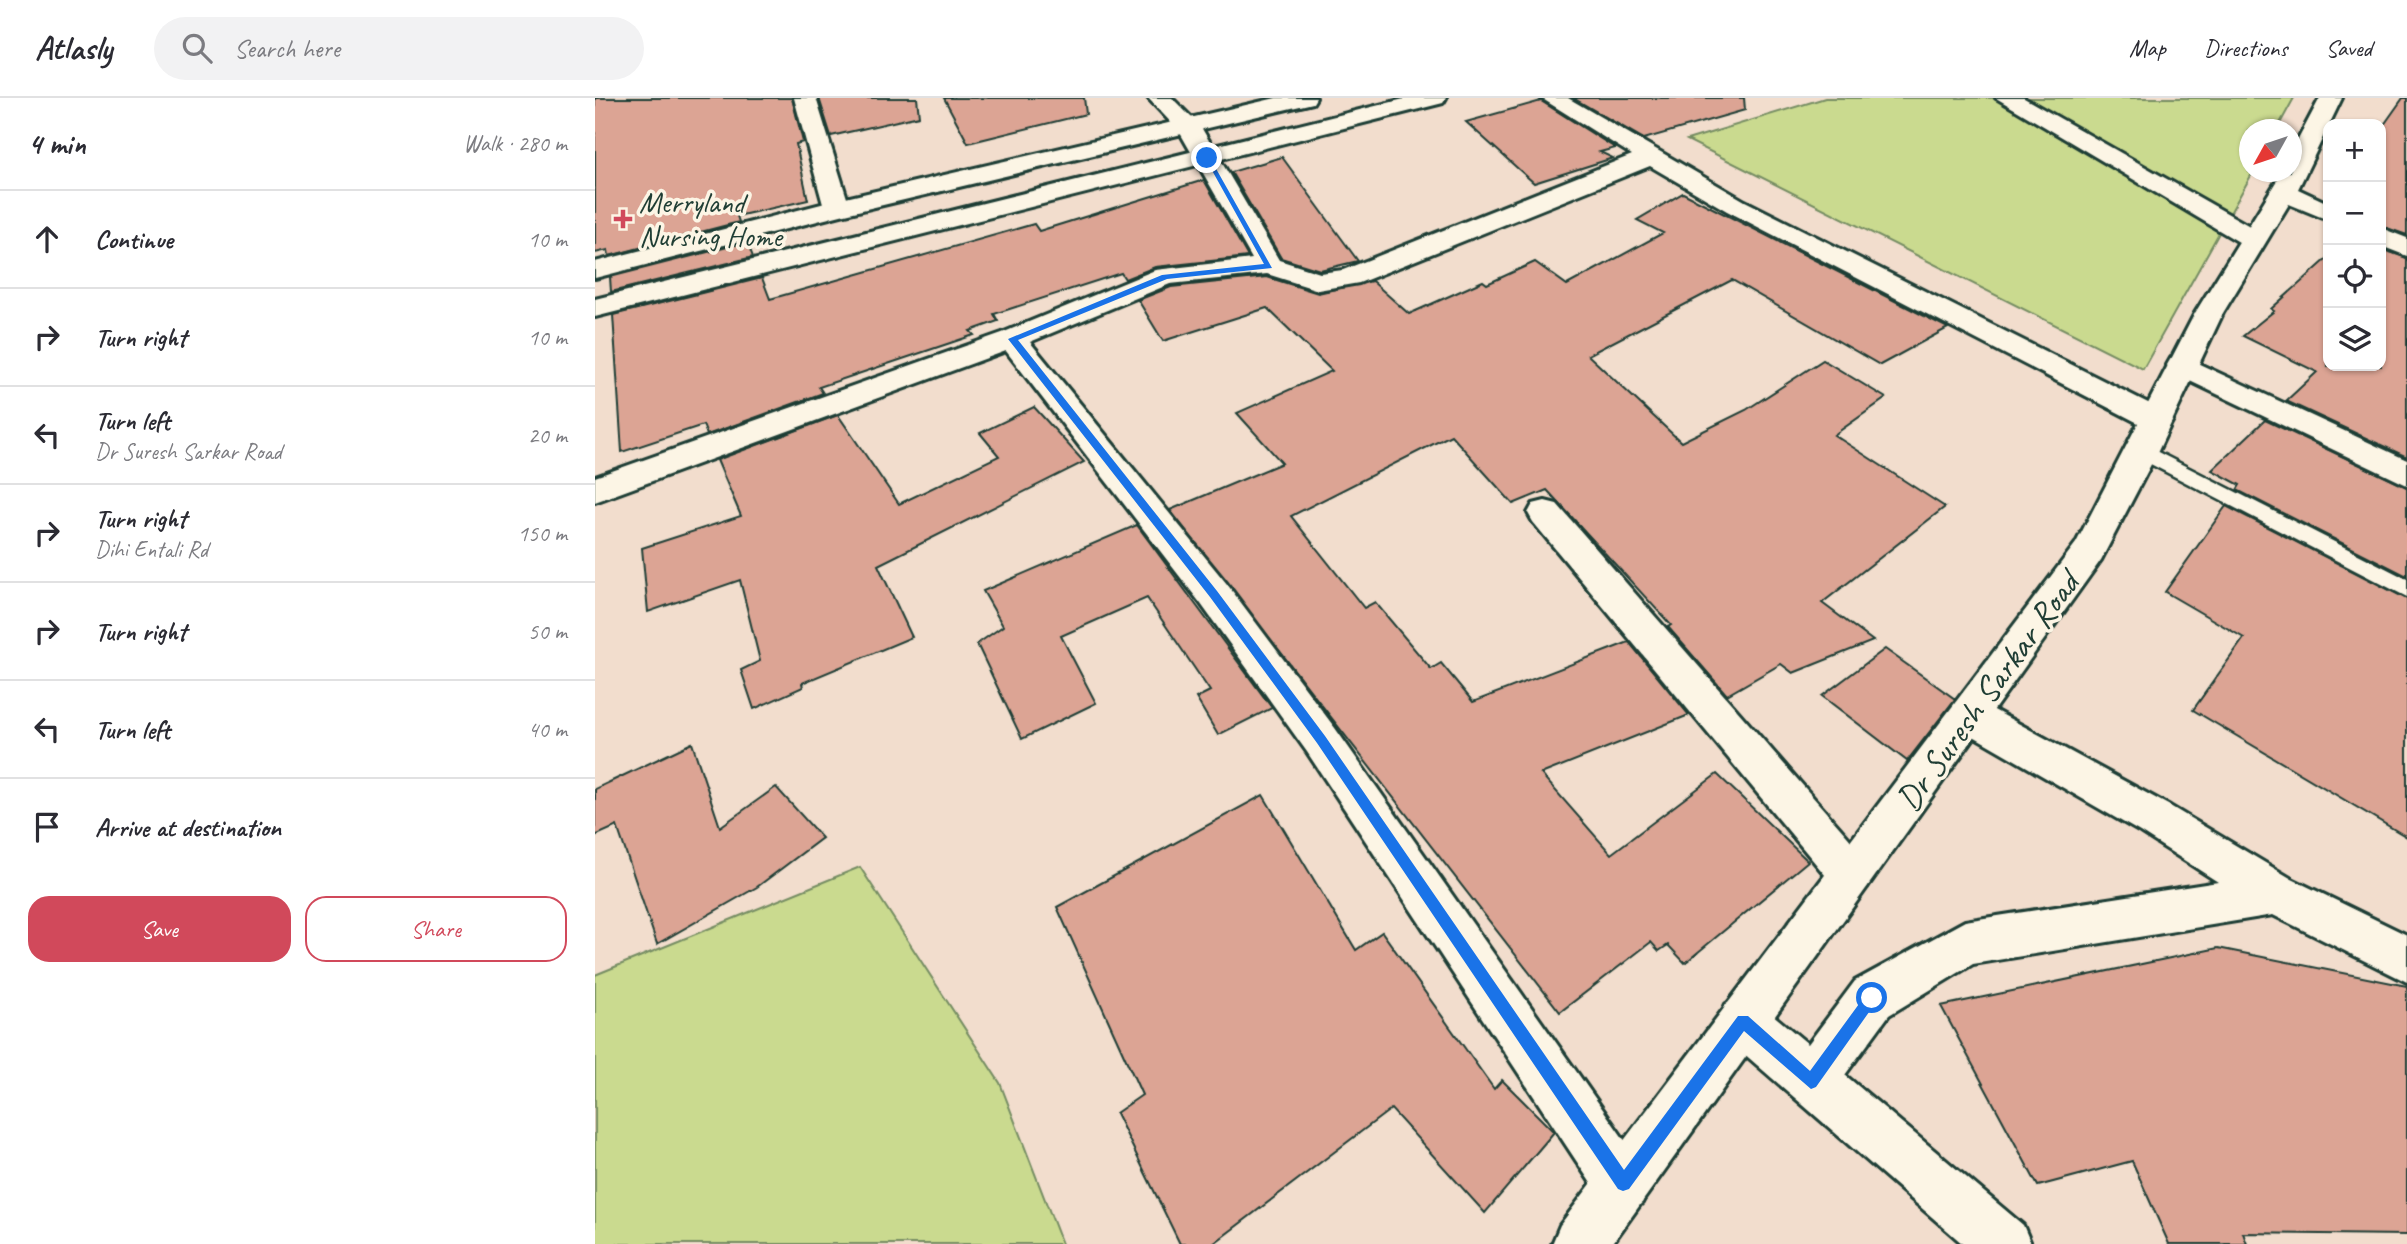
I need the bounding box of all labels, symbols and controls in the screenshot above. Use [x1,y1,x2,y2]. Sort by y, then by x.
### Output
search box [154,17,644,80]
text: Atlasly [35,27,112,69]
icon: search [178,29,216,67]
text: Search here [234,32,340,65]
text: Map [2129,33,2166,63]
text: Directions [2204,33,2287,63]
text: Saved [2325,33,2372,63]
north arrow [2239,119,2302,182]
map controls [2323,119,2386,371]
button: + [2323,119,2386,182]
text: 4 min [28,125,85,163]
text: Walk · 280 m [463,129,567,158]
route end [1191,142,1222,173]
button: − [2323,182,2386,245]
place label: Merryland Nursing Home [639,183,784,255]
marker: Merryland Nursing Home [613,209,633,229]
icon: ahead [28,220,66,258]
text: Continue [95,223,173,256]
text: 10 m [528,225,567,254]
button: locate [2323,245,2386,308]
button: layers [2323,308,2386,371]
icon: right [28,318,66,356]
text: Turn right [95,321,186,354]
text: 10 m [528,323,567,352]
text: Turn left [95,404,170,437]
icon: left [28,416,66,454]
text: 20 m [528,421,567,450]
text: Dr Suresh Sarkar Road [95,437,282,466]
text: Turn right [95,502,186,535]
icon: right [28,514,66,552]
text: 150 m [518,519,567,548]
text: Dihi Entali Rd [95,535,208,564]
street label: Dr Suresh Sarkar Road [1886,559,2092,820]
icon: right [28,612,66,650]
text: Turn right [95,615,186,648]
text: 50 m [528,617,567,646]
icon: left [28,710,66,748]
text: Turn left [95,713,170,746]
text: 40 m [528,715,567,744]
icon: arrive [28,808,66,846]
text: Arrive at destination [95,811,281,844]
button: Save [28,896,291,962]
button: Share [305,896,567,962]
route start [1856,982,1887,1013]

